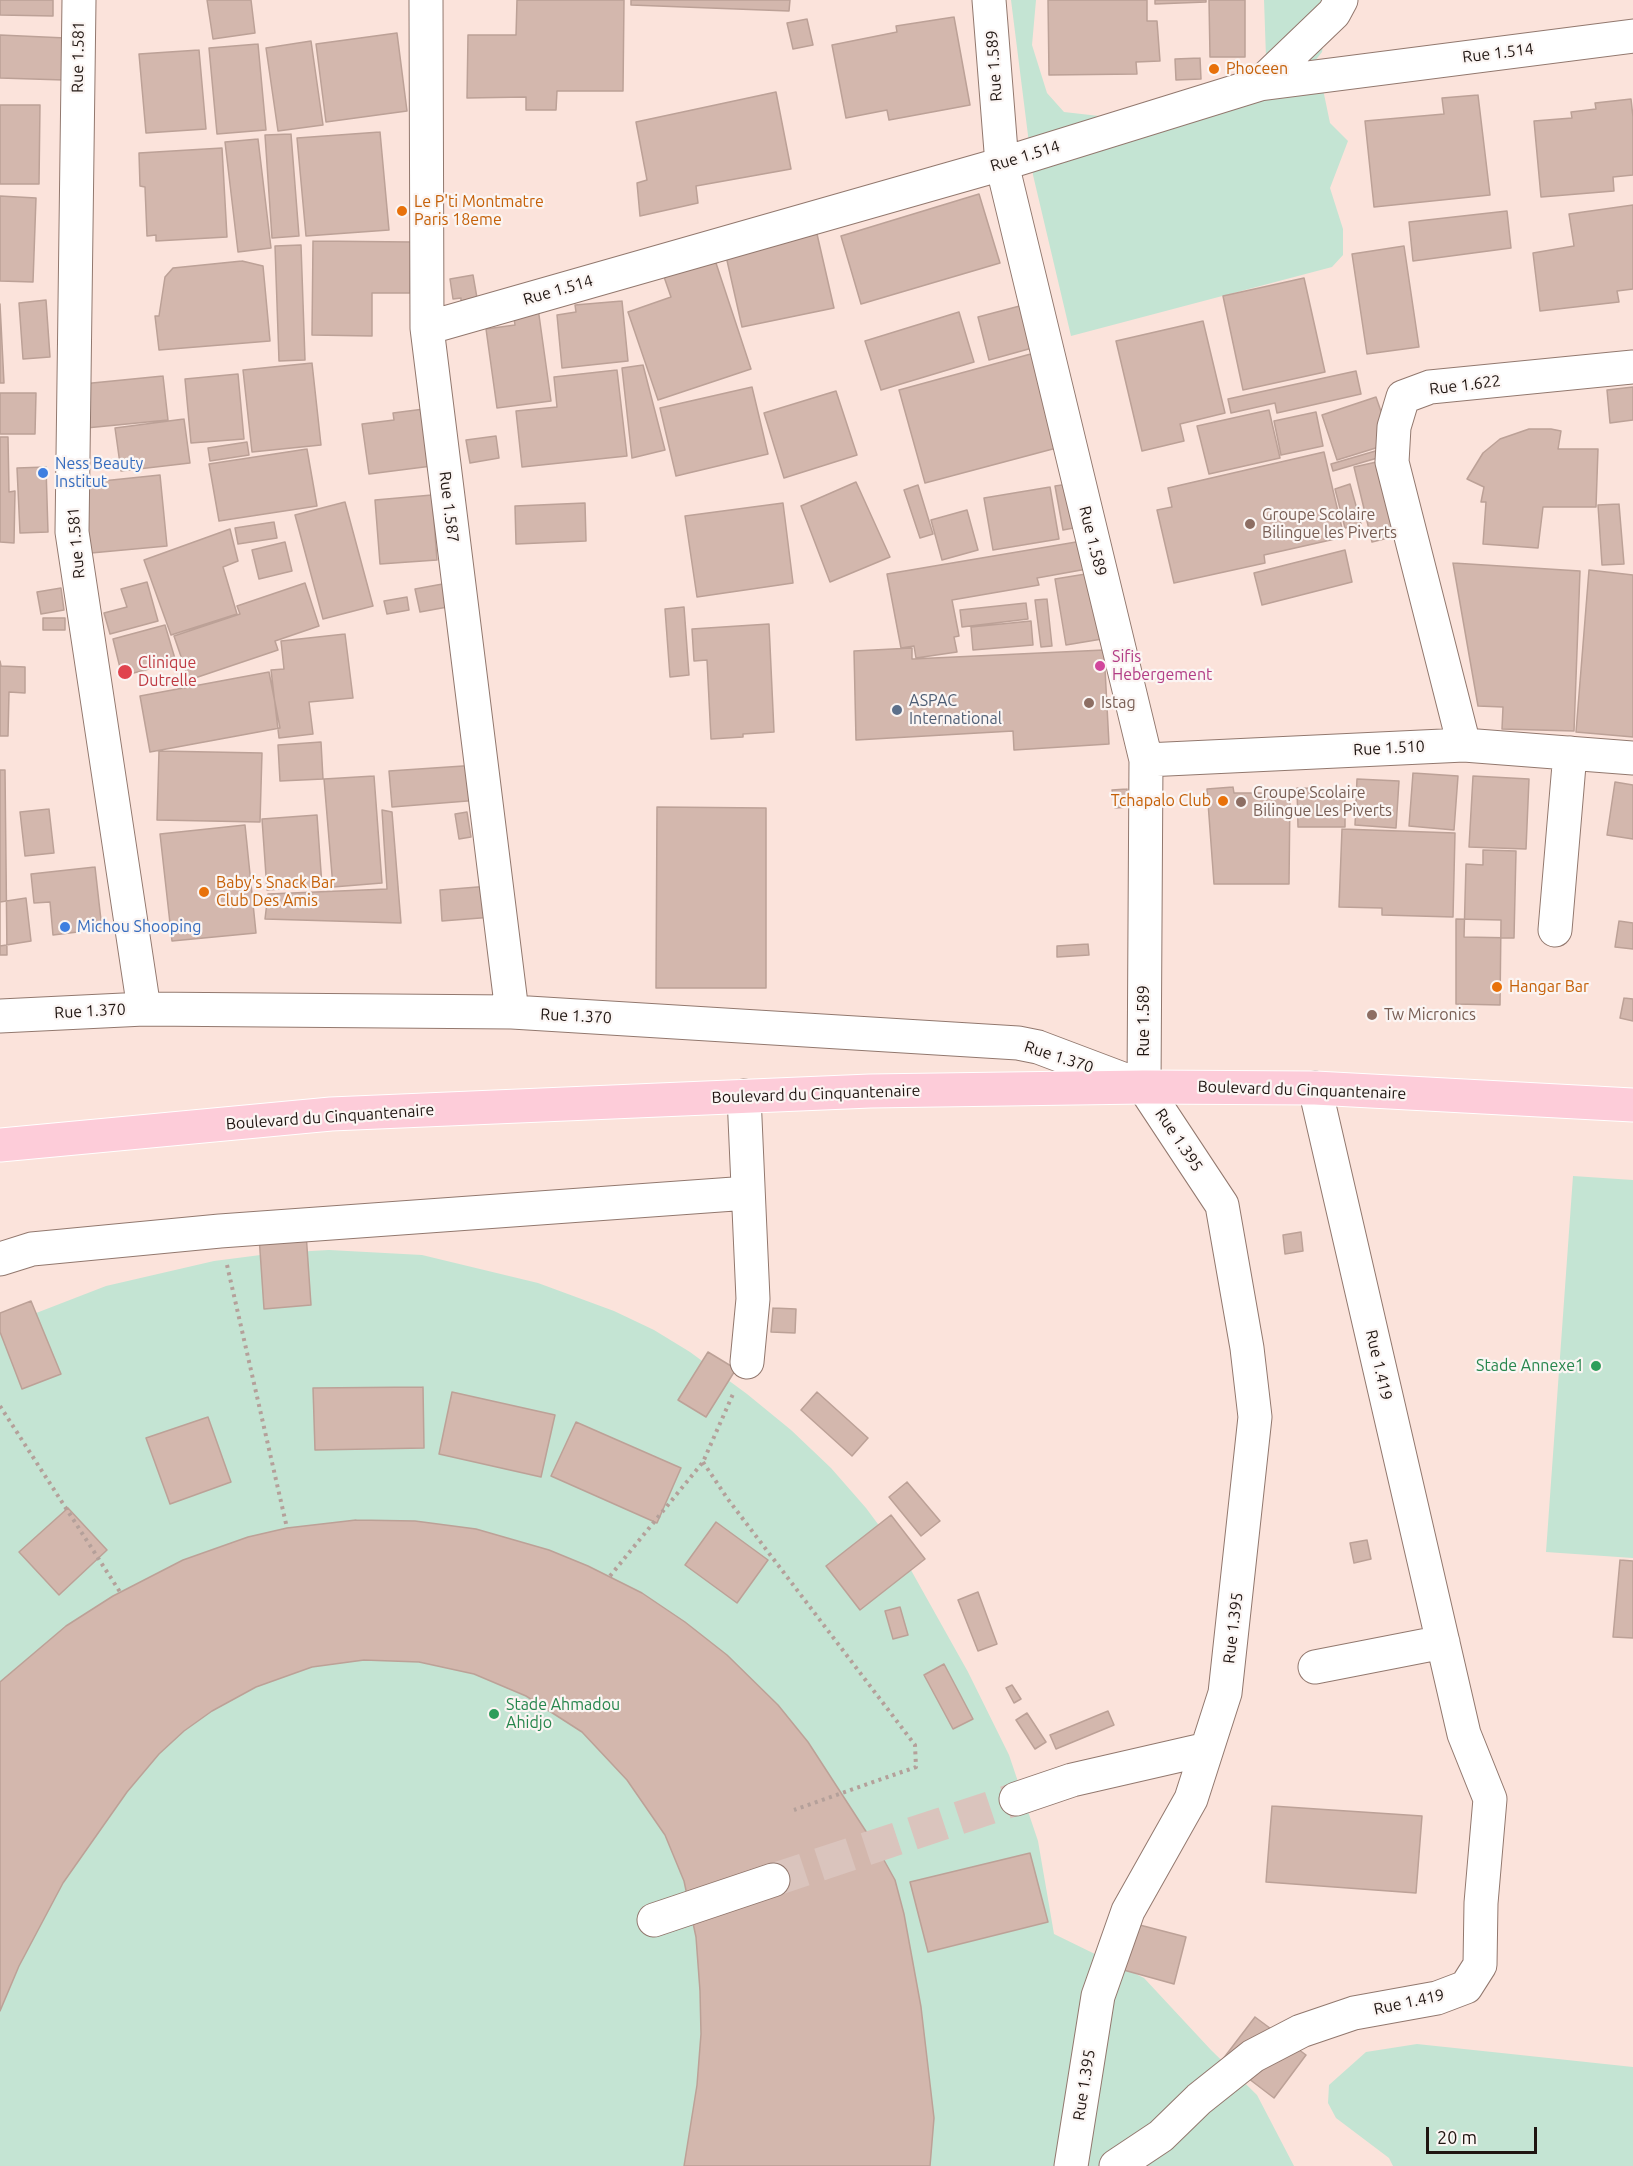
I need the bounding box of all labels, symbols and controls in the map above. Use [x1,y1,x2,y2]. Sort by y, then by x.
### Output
street label: Rue 1.581 [68,21,88,93]
street label: Rue 1.589 [982,30,1006,102]
street label: Rue 1.514 [1461,39,1535,67]
place label: Phoceen [1226,59,1288,79]
marker: Phoceen [1207,62,1221,76]
street label: Rue 1.514 [988,136,1062,176]
place label: Le P'ti Montmatre Paris 18eme [414,192,544,230]
marker: Le P'ti Montmatre Paris 18eme [395,204,409,218]
street label: Rue 1.514 [521,271,595,309]
street label: Rue 1.622 [1428,371,1502,399]
place label: Ness Beauty Institut [55,454,143,492]
marker: Ness Beauty Institut [36,466,50,480]
street label: Rue 1.587 [435,470,463,544]
street label: Rue 1.589 [1075,504,1111,578]
place label: Groupe Scolaire Bilingue les Piverts [1262,505,1397,543]
street label: Rue 1.581 [63,506,89,580]
marker: Groupe Scolaire Bilingue les Piverts [1243,517,1257,531]
place label: Sifis Hebergement [1112,647,1212,685]
place label: Clinique Dutrelle [138,653,197,691]
marker: Sifis Hebergement [1093,659,1107,673]
marker: Clinique Dutrelle [116,663,134,681]
place label: ASPAC International [909,691,1002,729]
place label: Istag [1101,693,1136,713]
marker: Istag [1082,696,1096,710]
marker: ASPAC International [890,703,904,717]
street label: Rue 1.510 [1353,737,1425,759]
place label: Croupe Scolaire Bilingue Les Piverts [1253,783,1392,821]
place label: Tchapalo Club [1111,791,1211,811]
marker: Tchapalo Club [1216,794,1230,808]
marker: Croupe Scolaire Bilingue Les Piverts [1234,795,1248,809]
place label: Baby's Snack Bar Club Des Amis [216,873,335,911]
marker: Baby's Snack Bar Club Des Amis [197,885,211,899]
place label: Michou Shooping [77,917,201,937]
marker: Michou Shooping [58,920,72,934]
place label: Hangar Bar [1509,977,1589,997]
marker: Hangar Bar [1490,980,1504,994]
street label: Rue 1.589 [1134,985,1154,1057]
street label: Rue 1.370 [54,1000,126,1022]
street label: Rue 1.370 [540,1005,612,1027]
place label: Tw Micronics [1384,1005,1476,1025]
marker: Tw Micronics [1365,1008,1379,1022]
street label: Rue 1.370 [1022,1037,1096,1077]
street label: Boulevard du Cinquantenaire [1197,1077,1407,1103]
street label: Boulevard du Cinquantenaire [711,1081,921,1107]
street label: Boulevard du Cinquantenaire [225,1100,435,1134]
street label: Rue 1.395 [1151,1105,1207,1175]
street label: Rue 1.419 [1362,1328,1396,1402]
place label: Stade Annexe1 [1476,1356,1584,1376]
marker: Stade Annexe1 [1589,1359,1603,1373]
street label: Rue 1.395 [1219,1591,1247,1665]
place label: Stade Ahmadou Ahidjo [506,1695,620,1733]
marker: Stade Ahmadou Ahidjo [487,1707,501,1721]
street label: Rue 1.419 [1372,1985,1446,2019]
street label: Rue 1.395 [1069,2048,1099,2122]
scale bar [1429,2115,1540,2153]
text: 20 m [1437,2127,1477,2147]

